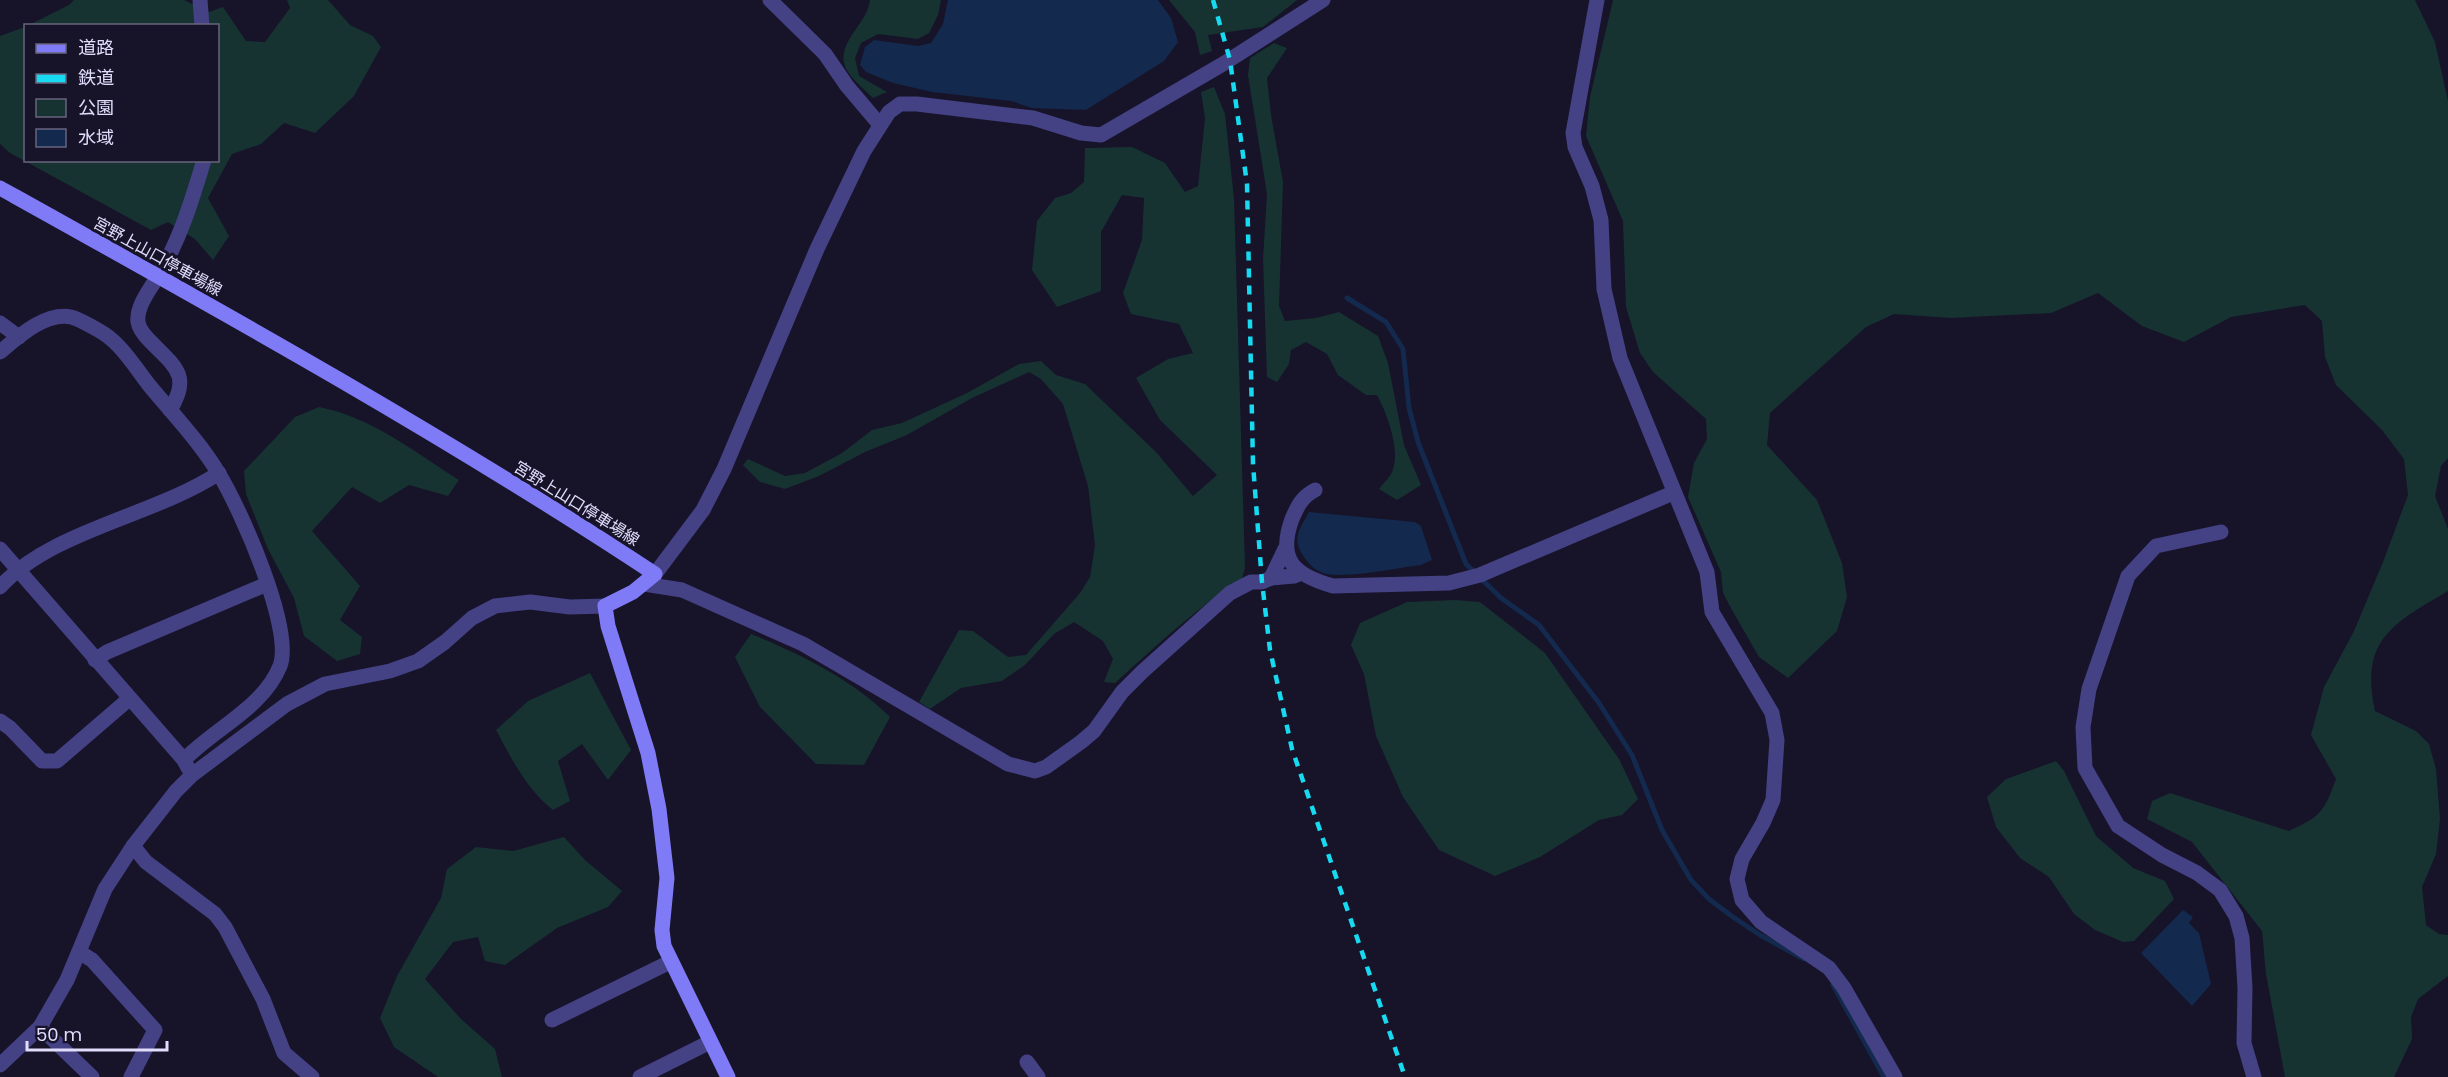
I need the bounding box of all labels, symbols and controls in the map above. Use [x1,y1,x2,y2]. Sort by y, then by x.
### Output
legend [24,24,219,162]
text: 道路 [78,35,114,60]
text: 鉄道 [78,65,114,90]
text: 公園 [78,95,114,120]
text: 水域 [78,125,114,150]
street label: 宮野上山口停車場線 [89,211,226,301]
street label: 宮野上山口停車場線 [510,456,644,551]
scale bar [27,1014,166,1052]
text: 50 m [36,1022,82,1047]

